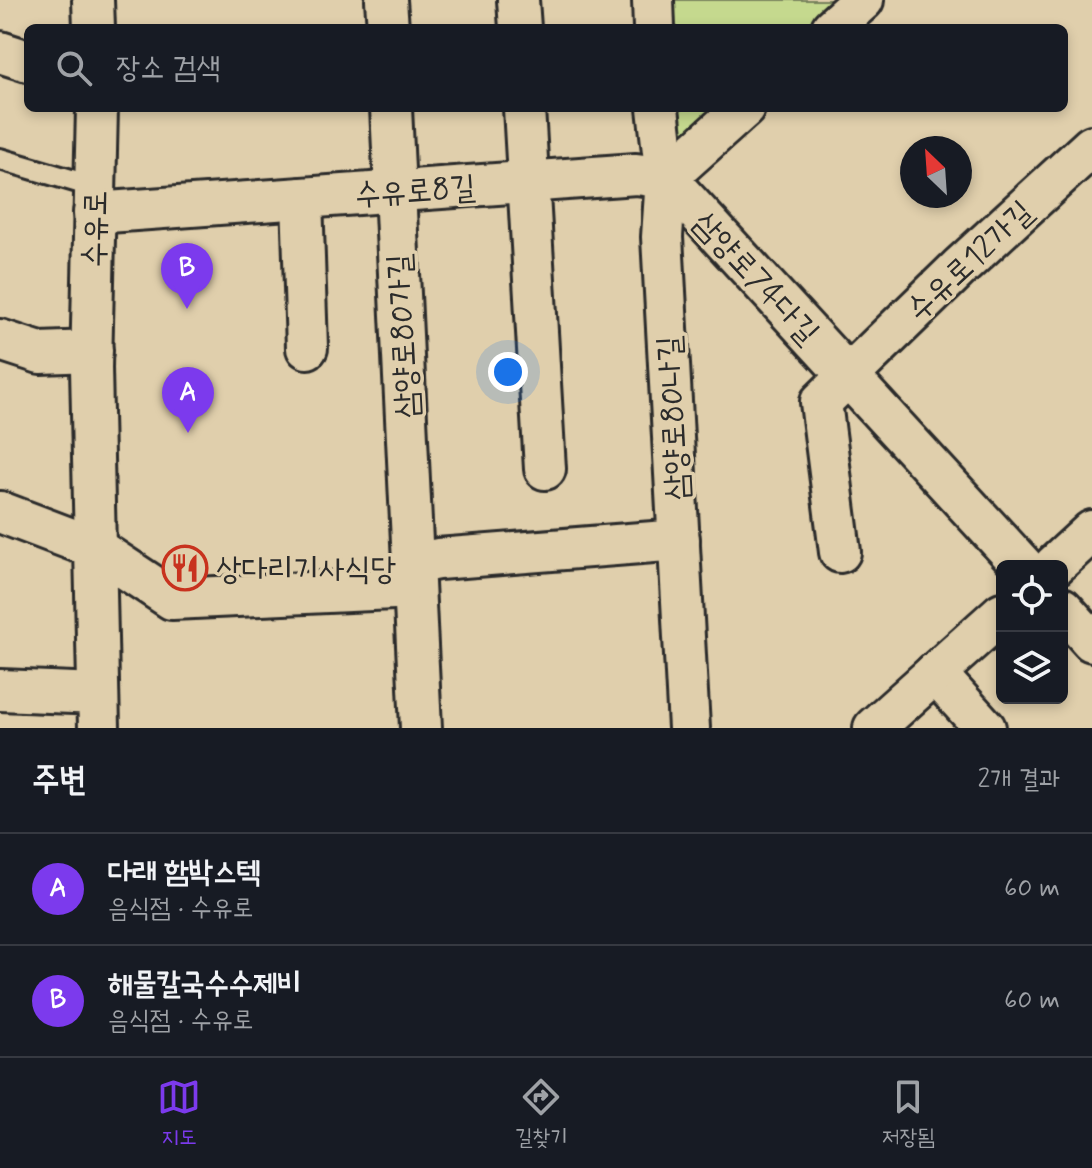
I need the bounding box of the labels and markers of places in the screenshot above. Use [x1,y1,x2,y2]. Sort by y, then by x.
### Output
pin: B [161,243,213,309]
pin: A [162,367,214,433]
restaurant icon: 상다리기사식당 [161,544,209,592]
place label: 상다리기사식당 [216,549,396,591]

